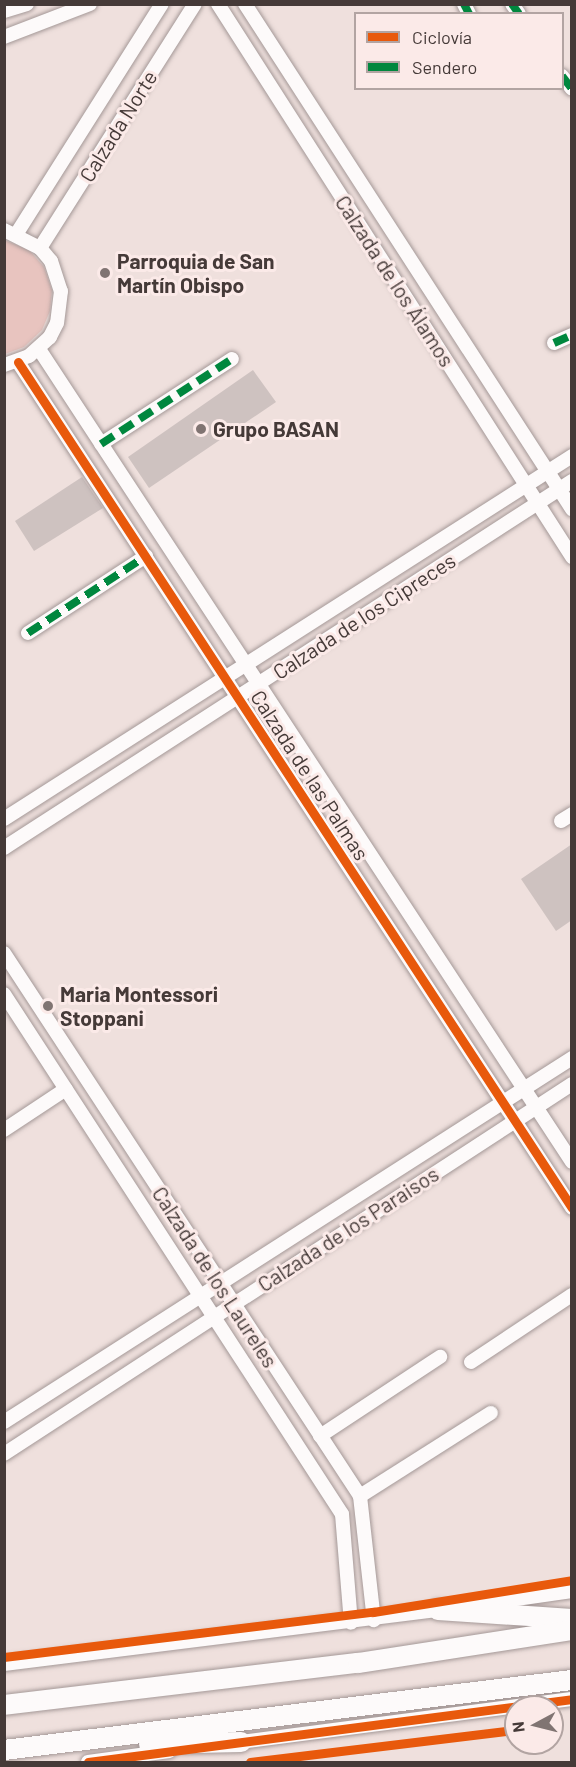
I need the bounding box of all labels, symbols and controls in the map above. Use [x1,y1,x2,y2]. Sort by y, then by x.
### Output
legend [354,12,564,90]
text: Ciclovía [412,26,472,48]
text: Sendero [412,56,477,78]
street label: Calzada Norte [74,66,162,186]
street label: Calzada de los Álamos [330,191,460,371]
place label: Parroquia de San Martín Obispo [117,248,274,298]
marker: Parroquia de San Martín Obispo [98,266,112,280]
place label: Grupo BASAN [213,416,339,442]
marker: Grupo BASAN [194,422,208,436]
street label: Calzada de los Cipreces [268,548,460,684]
street label: Calzada de las Palmas [246,685,374,865]
place label: Maria Montessori Stoppani [60,981,218,1031]
marker: Maria Montessori Stoppani [41,999,55,1013]
street label: Calzada de los Paraisos [253,1161,443,1297]
street label: Calzada de los Laureles [147,1182,283,1372]
north arrow [504,1695,564,1755]
text: N [508,1721,528,1733]

